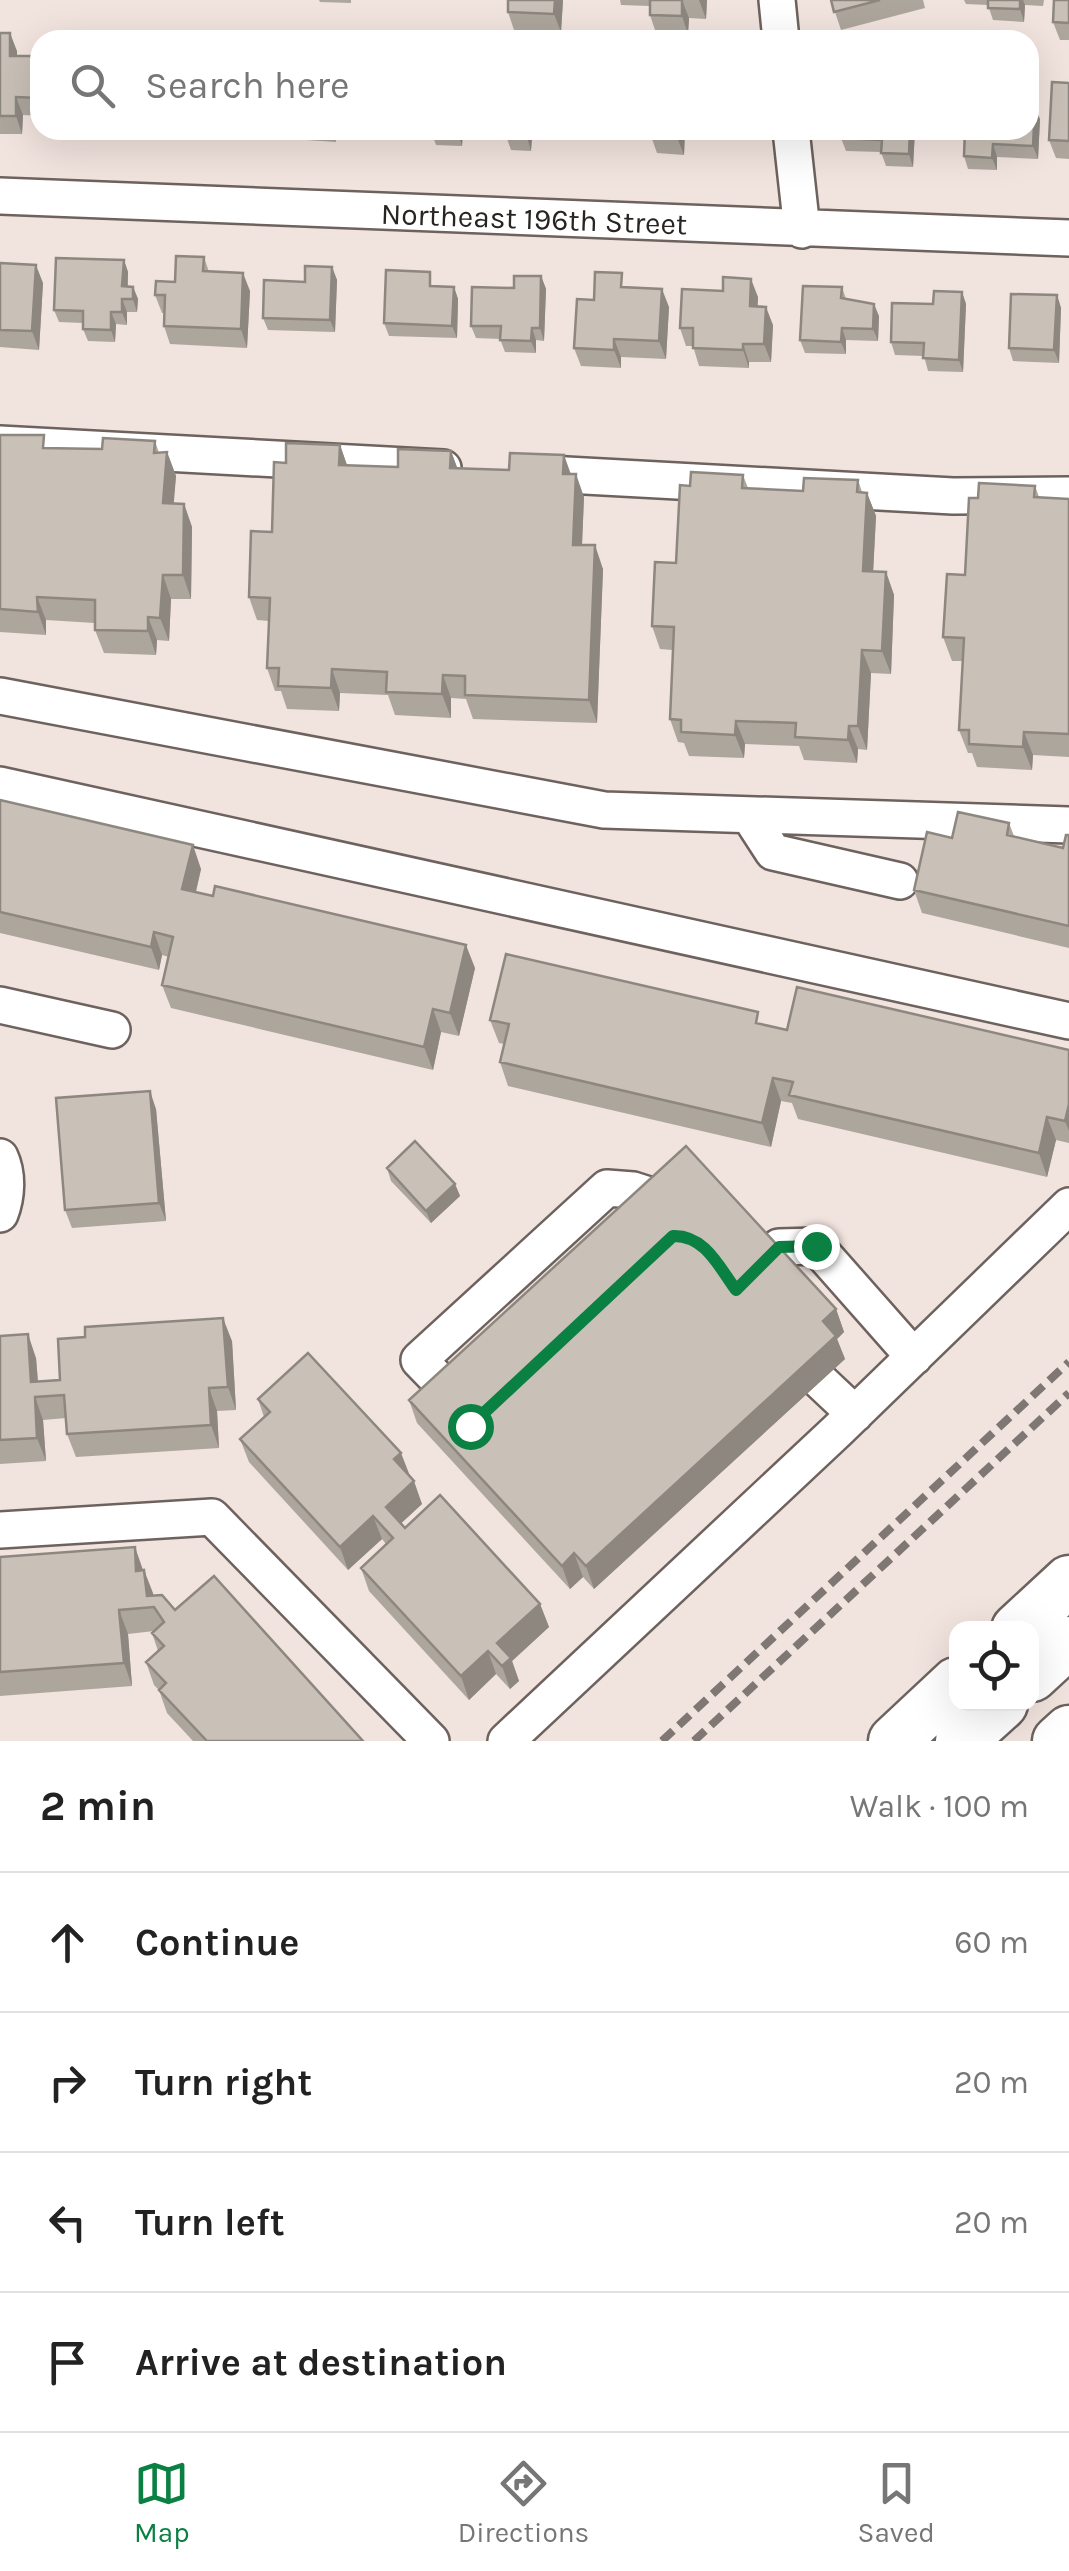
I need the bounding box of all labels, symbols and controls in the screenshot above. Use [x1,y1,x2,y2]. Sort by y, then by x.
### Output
search box [30,30,1039,140]
icon: search [65,58,120,113]
text: Search here [145,63,349,108]
street label: Northeast 196th Street [380,196,688,242]
route end [794,1224,840,1270]
route start [448,1404,494,1450]
map controls [949,1621,1039,1711]
button: locate [949,1621,1039,1711]
text: 2 min [40,1781,156,1831]
text: Walk · 100 m [850,1788,1029,1825]
icon: ahead [40,1915,95,1970]
text: Continue [135,1920,299,1965]
text: 60 m [954,1924,1029,1961]
icon: right [40,2055,95,2110]
text: Turn right [135,2060,312,2105]
text: 20 m [954,2064,1029,2101]
icon: left [40,2195,95,2250]
text: Turn left [135,2200,285,2245]
text: 20 m [954,2204,1029,2241]
icon: arrive [40,2335,95,2390]
text: Arrive at destination [135,2340,507,2385]
tab: Map [134,2456,190,2549]
tab: Directions [458,2456,589,2549]
tab: Saved [857,2456,935,2549]

